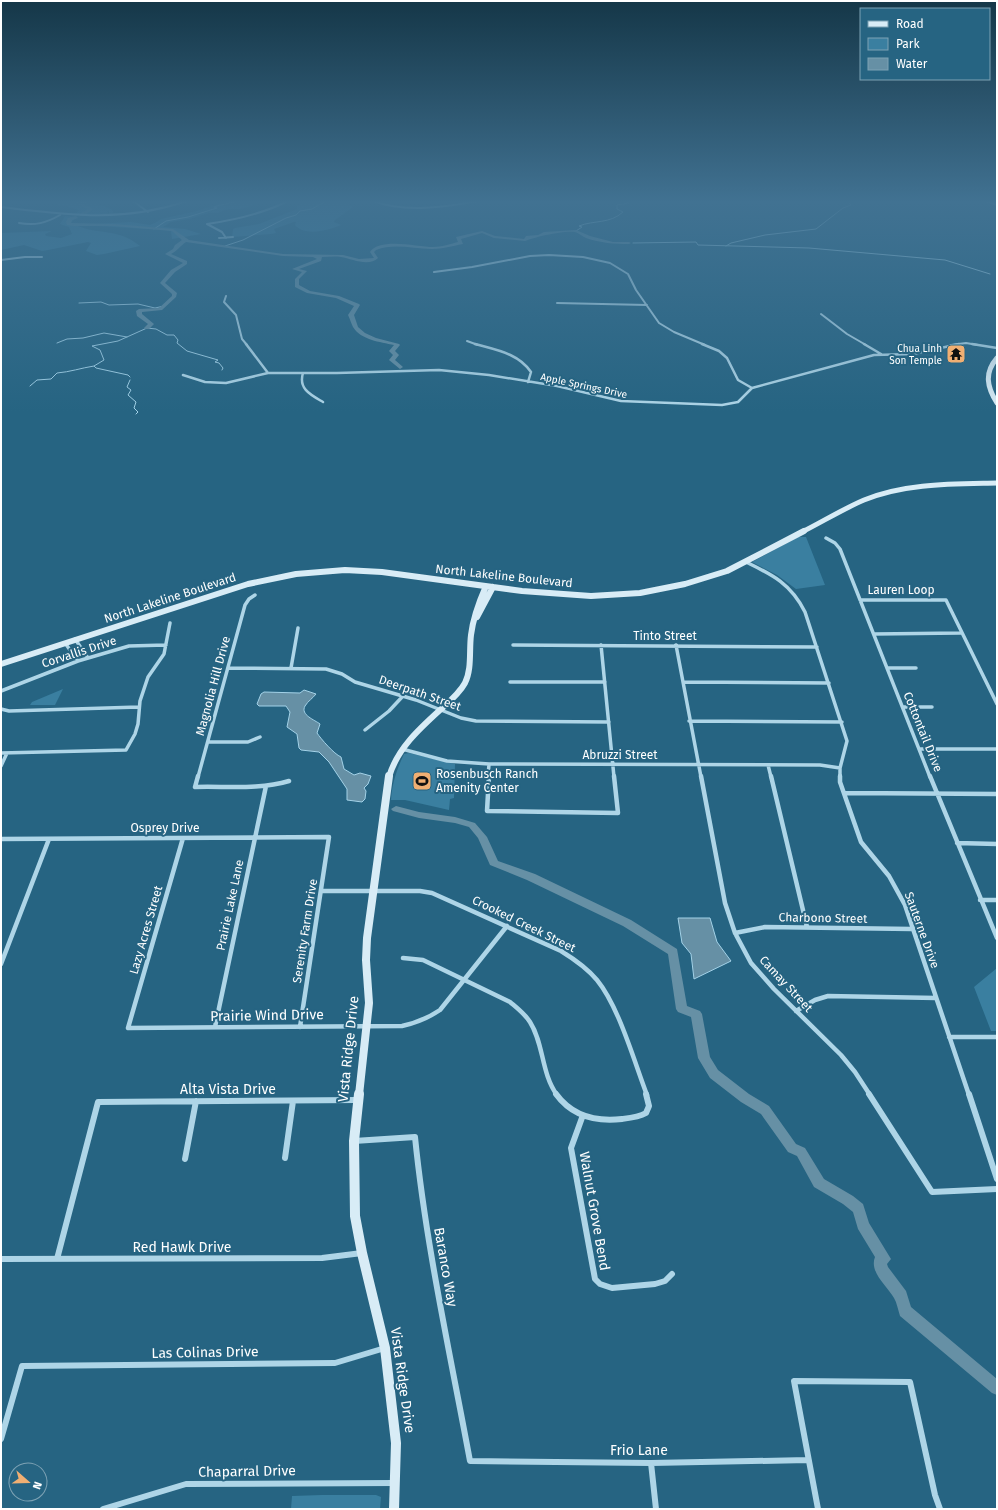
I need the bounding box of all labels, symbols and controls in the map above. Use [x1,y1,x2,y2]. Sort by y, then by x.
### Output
legend [860,8,990,80]
text: Road [896,17,924,31]
text: Park [896,37,920,51]
text: Water [896,57,928,71]
place label: Chua Linh Son Temple [889,343,942,367]
temple icon: Chua Linh Son Temple [945,343,967,365]
street label: Apple Springs Drive [539,371,628,401]
street label: North Lakeline Boulevard [435,562,573,590]
street label: North Lakeline Boulevard [102,570,238,626]
street label: Lauren Loop [867,583,935,597]
street label: Tinto Street [633,629,697,643]
street label: Corvallis Drive [40,633,118,671]
street label: Magnolia Hill Drive [193,635,233,737]
street label: Deerpath Street [377,672,464,714]
street label: Cottontail Drive [901,690,945,774]
street label: Abruzzi Street [582,748,658,762]
place label: Rosenbusch Ranch Amenity Center [436,767,538,795]
sports icon: Rosenbusch Ranch Amenity Center [411,770,433,792]
street label: Osprey Drive [130,821,200,835]
street label: Prairie Lake Lane [214,858,246,952]
street label: Serenity Farm Drive [290,878,320,984]
street label: Lazy Acres Street [127,883,166,976]
street label: Sauterne Drive [902,890,942,970]
street label: Crooked Creek Street [470,893,579,955]
street label: Charbono Street [779,910,868,926]
street label: Camay Street [757,953,816,1015]
street label: Vista Ridge Drive [334,995,363,1103]
street label: Prairie Wind Drive [210,1006,324,1025]
street label: Alta Vista Drive [180,1081,276,1098]
street label: Walnut Grove Bend [576,1150,613,1272]
street label: Baranco Way [430,1226,461,1308]
street label: Red Hawk Drive [133,1239,231,1256]
street label: Vista Ridge Drive [387,1326,418,1434]
street label: Las Colinas Drive [151,1343,259,1362]
street label: Frio Lane [610,1442,668,1459]
north arrow [8,1462,48,1502]
street label: Chaparral Drive [198,1462,296,1481]
text: N [30,1480,44,1491]

